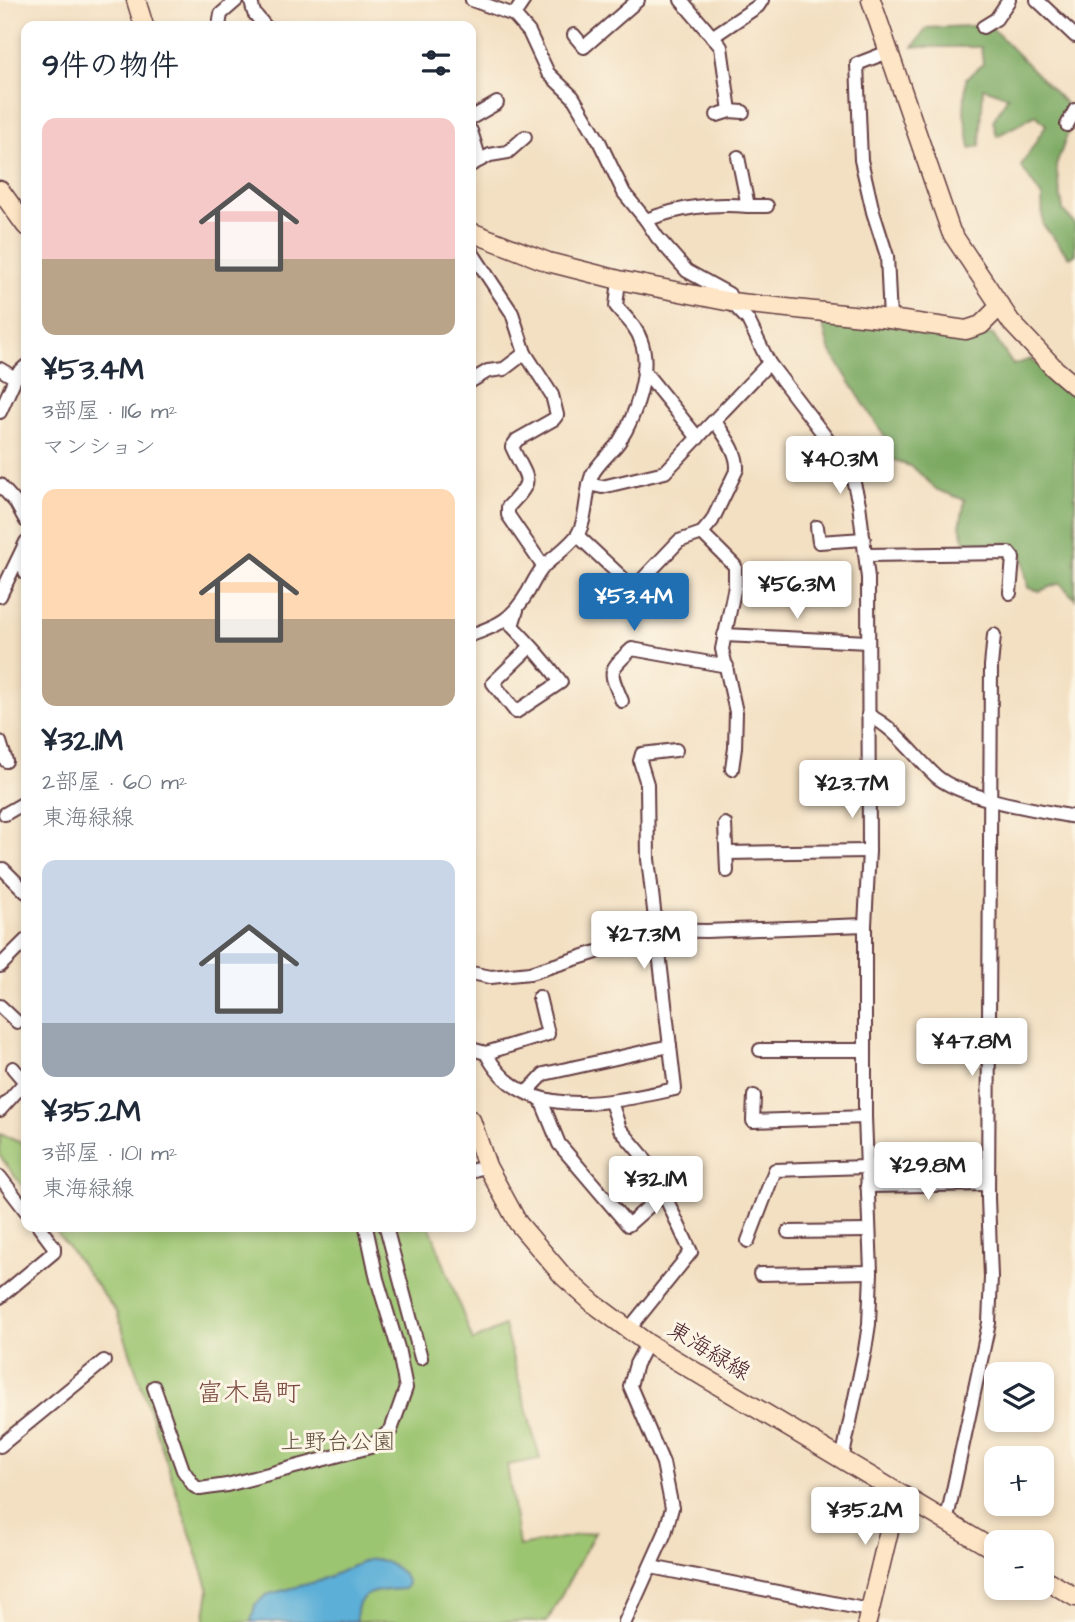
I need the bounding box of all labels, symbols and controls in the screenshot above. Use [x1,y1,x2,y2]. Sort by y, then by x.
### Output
icon: filters [417,44,455,82]
text: 9件の物件 [42,45,179,87]
icon: home [186,164,312,290]
text: ¥53.4M [42,349,144,391]
text: 3部屋 · 116 m² [42,395,177,427]
text: マンション [42,431,156,463]
pin: ¥40.3M [783,436,897,496]
text: ¥40.3M [802,443,878,475]
icon: home [186,535,312,661]
pin: ¥56.3M [740,562,854,621]
text: ¥56.3M [759,568,835,600]
pin: ¥53.4M [577,574,691,633]
text: ¥53.4M [595,580,673,612]
text: ¥32.1M [42,720,123,762]
pin: ¥23.7M [795,760,909,820]
text: 2部屋 · 60 m² [42,766,187,798]
text: ¥23.7M [815,767,889,799]
text: 東海緑線 [42,802,134,834]
icon: home [186,906,312,1032]
pin: ¥27.3M [587,912,701,971]
text: ¥27.3M [607,918,681,950]
pin: ¥47.8M [915,1018,1029,1078]
text: ¥47.8M [932,1025,1012,1057]
text: ¥35.2M [42,1091,141,1133]
text: 3部屋 · 101 m² [42,1137,177,1169]
pin: ¥29.8M [871,1142,985,1202]
text: ¥29.8M [890,1149,966,1181]
pin: ¥32.1M [599,1156,713,1216]
text: ¥32.1M [625,1163,687,1195]
text: 東海緑線 [42,1173,134,1205]
street label: 東海緑線 [661,1314,757,1388]
map controls [984,1362,1054,1600]
button: layers [984,1362,1054,1432]
district label: 富木島町 [197,1375,301,1411]
park label: 上野台公園 [281,1426,396,1458]
button: + [984,1446,1054,1516]
pin: ¥35.2M [808,1488,922,1547]
text: ¥35.2M [827,1494,903,1526]
button: − [984,1530,1054,1600]

